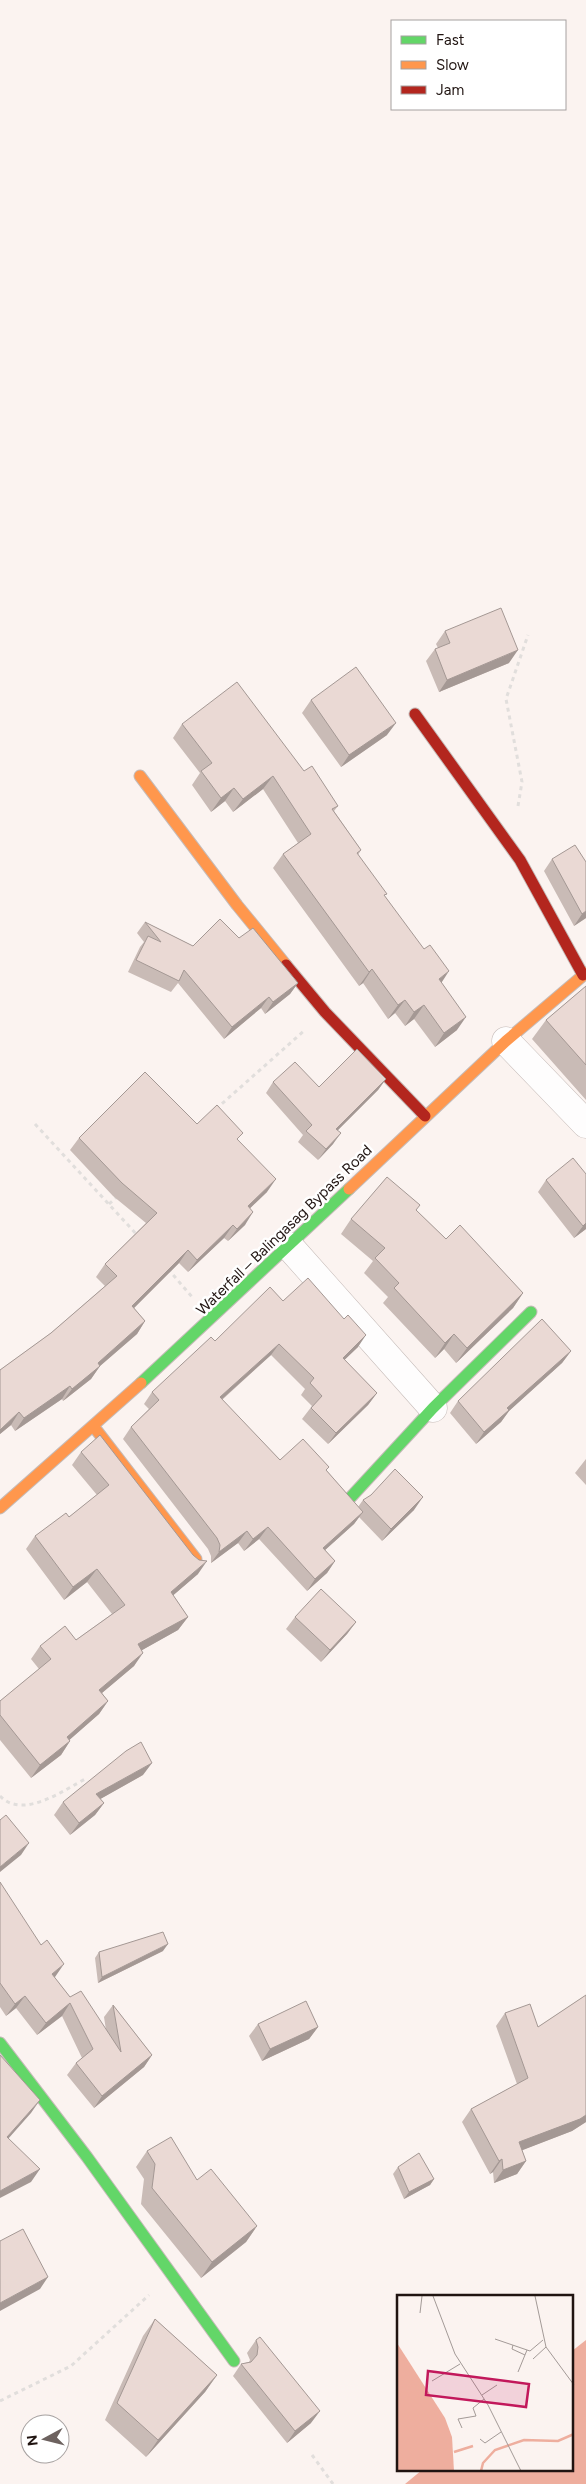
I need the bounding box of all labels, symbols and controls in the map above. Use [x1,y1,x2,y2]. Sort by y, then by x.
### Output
legend [391,20,566,110]
text: Fast [436,31,465,49]
text: Slow [436,56,469,74]
text: Jam [436,81,464,99]
street label: Waterfall ‒ Balingasag Bypass Road [192,1141,376,1319]
inset map [397,2295,574,2472]
north arrow [20,2414,70,2464]
text: N [23,2434,42,2447]

